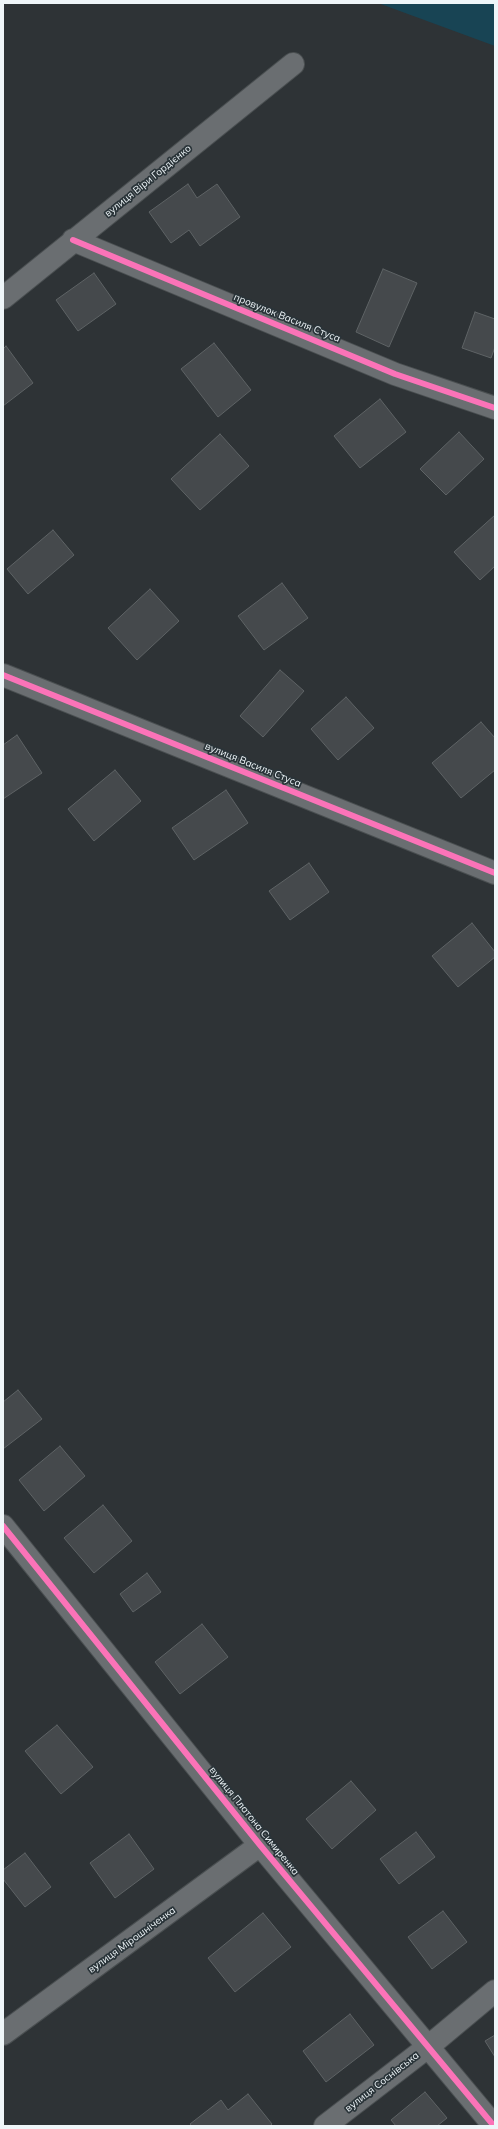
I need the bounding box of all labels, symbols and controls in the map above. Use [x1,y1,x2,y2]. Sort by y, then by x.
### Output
street label: вулиця Віри Гордієнко [102,142,194,220]
street label: провулок Василя Стуса [232,291,342,345]
street label: вулиця Василя Стуса [203,740,303,790]
street label: вулиця Платона Симиренка [207,1764,301,1878]
street label: вулиця Мірошніченка [86,1904,178,1976]
street label: вулиця Соснівська [343,2049,421,2115]

